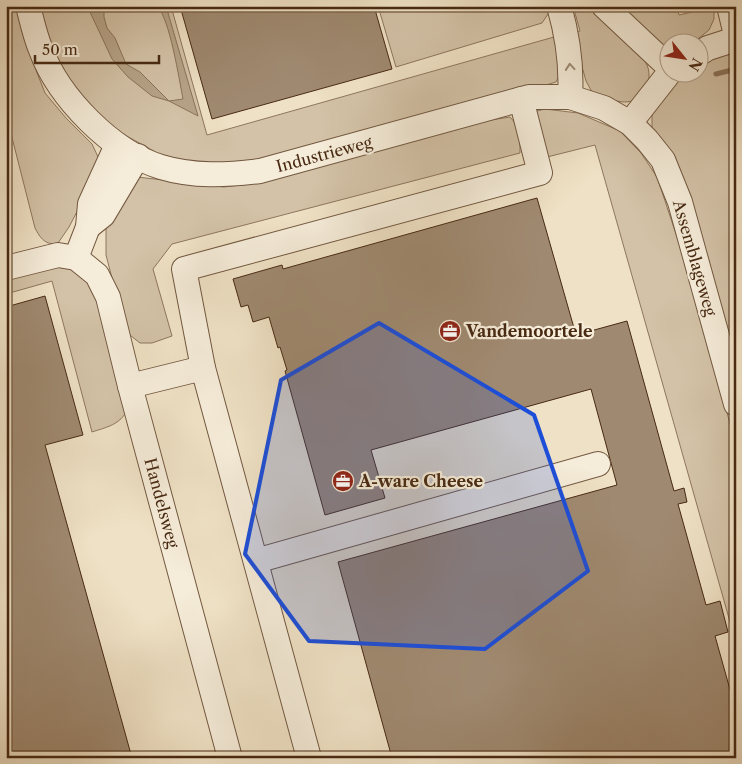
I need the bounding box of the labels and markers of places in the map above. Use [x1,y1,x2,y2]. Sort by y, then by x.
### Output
office icon: Vandemoortele [438,319,462,343]
place label: Vandemoortele [465,321,593,341]
office icon: A-ware Cheese [331,469,355,493]
place label: A-ware Cheese [358,471,484,491]

